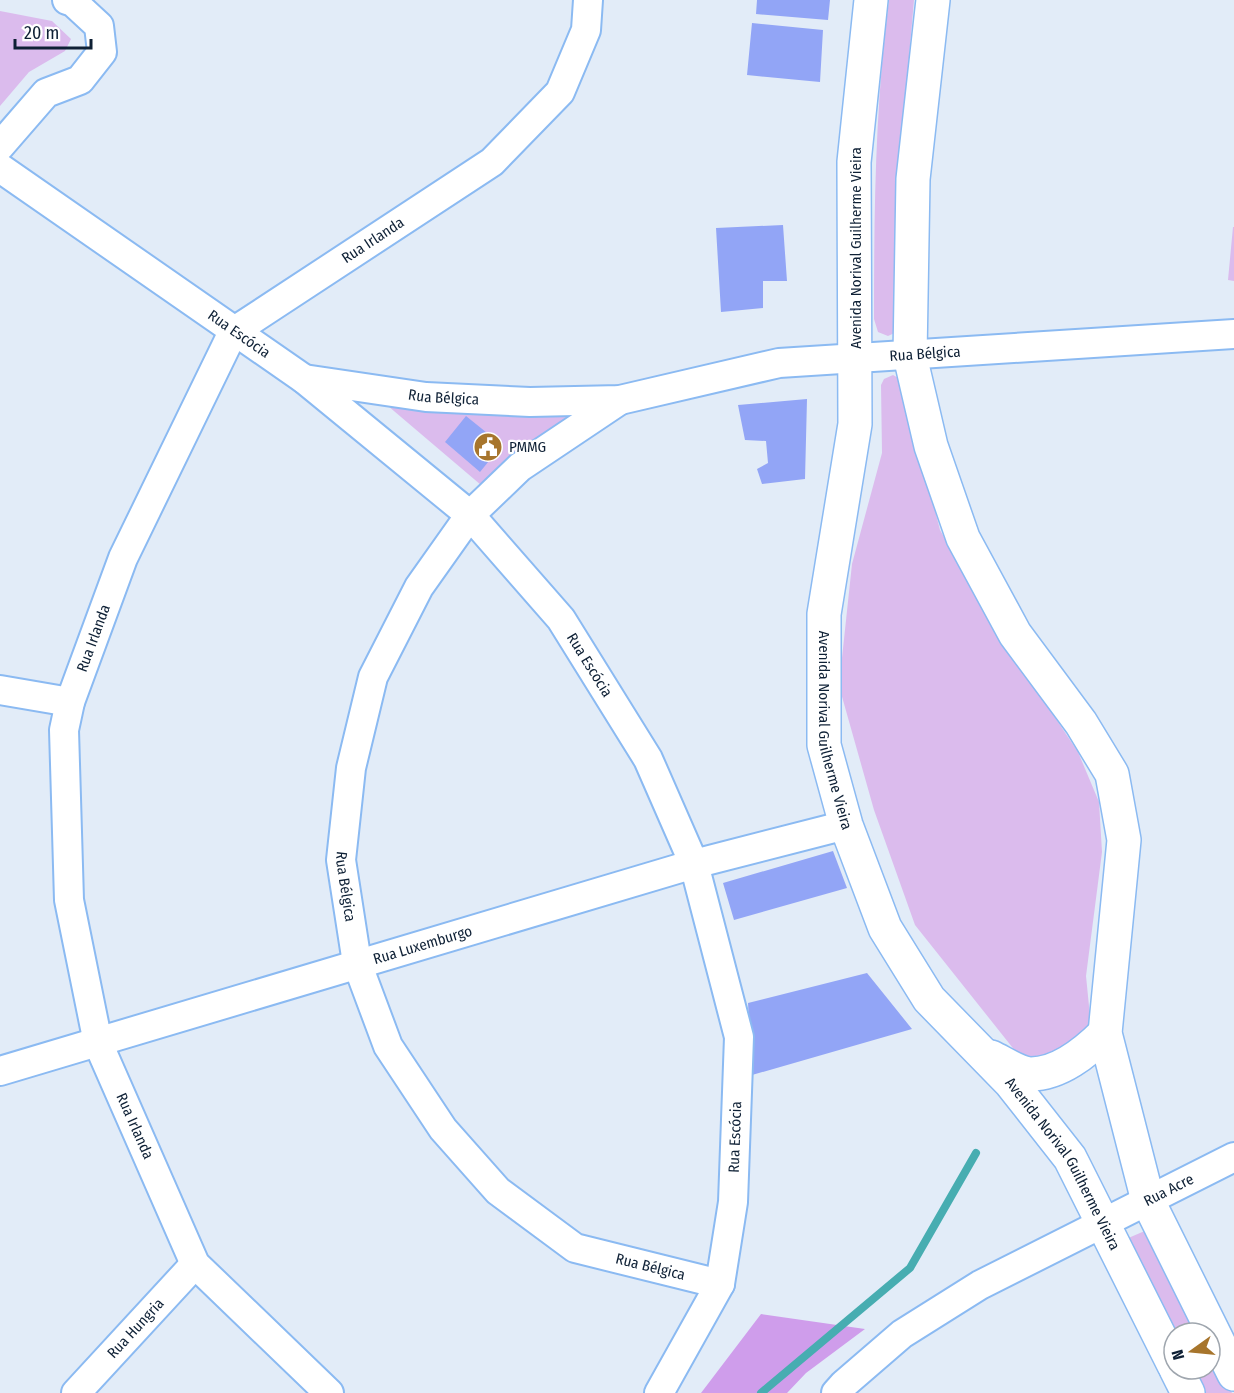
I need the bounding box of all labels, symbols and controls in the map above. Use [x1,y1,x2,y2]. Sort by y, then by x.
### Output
scale bar [15,12,92,50]
text: 20 m [24,22,59,44]
street label: Avenida Norival Guilherme Vieira [847,147,865,349]
street label: Rua Irlanda [338,213,407,267]
street label: Rua Escócia [204,306,274,362]
street label: Rua Bélgica [889,342,961,365]
street label: Rua Bélgica [407,385,480,409]
public building icon: PMMG [472,431,504,463]
place label: PMMG [509,438,546,456]
street label: Rua Irlanda [73,602,114,674]
street label: Rua Escócia [563,630,616,700]
street label: Avenida Norival Guilherme Vieira [815,631,856,832]
street label: Rua Bélgica [332,850,359,923]
street label: Rua Luxemburgo [371,922,474,968]
street label: Avenida Norival Guilherme Vieira [1002,1074,1124,1253]
street label: Rua Irlanda [112,1090,158,1162]
street label: Rua Escócia [725,1101,745,1173]
street label: Rua Acre [1141,1170,1197,1210]
street label: Rua Bélgica [614,1249,687,1284]
street label: Rua Hungria [104,1295,168,1362]
north arrow [1162,1321,1222,1381]
text: N [1168,1348,1188,1362]

